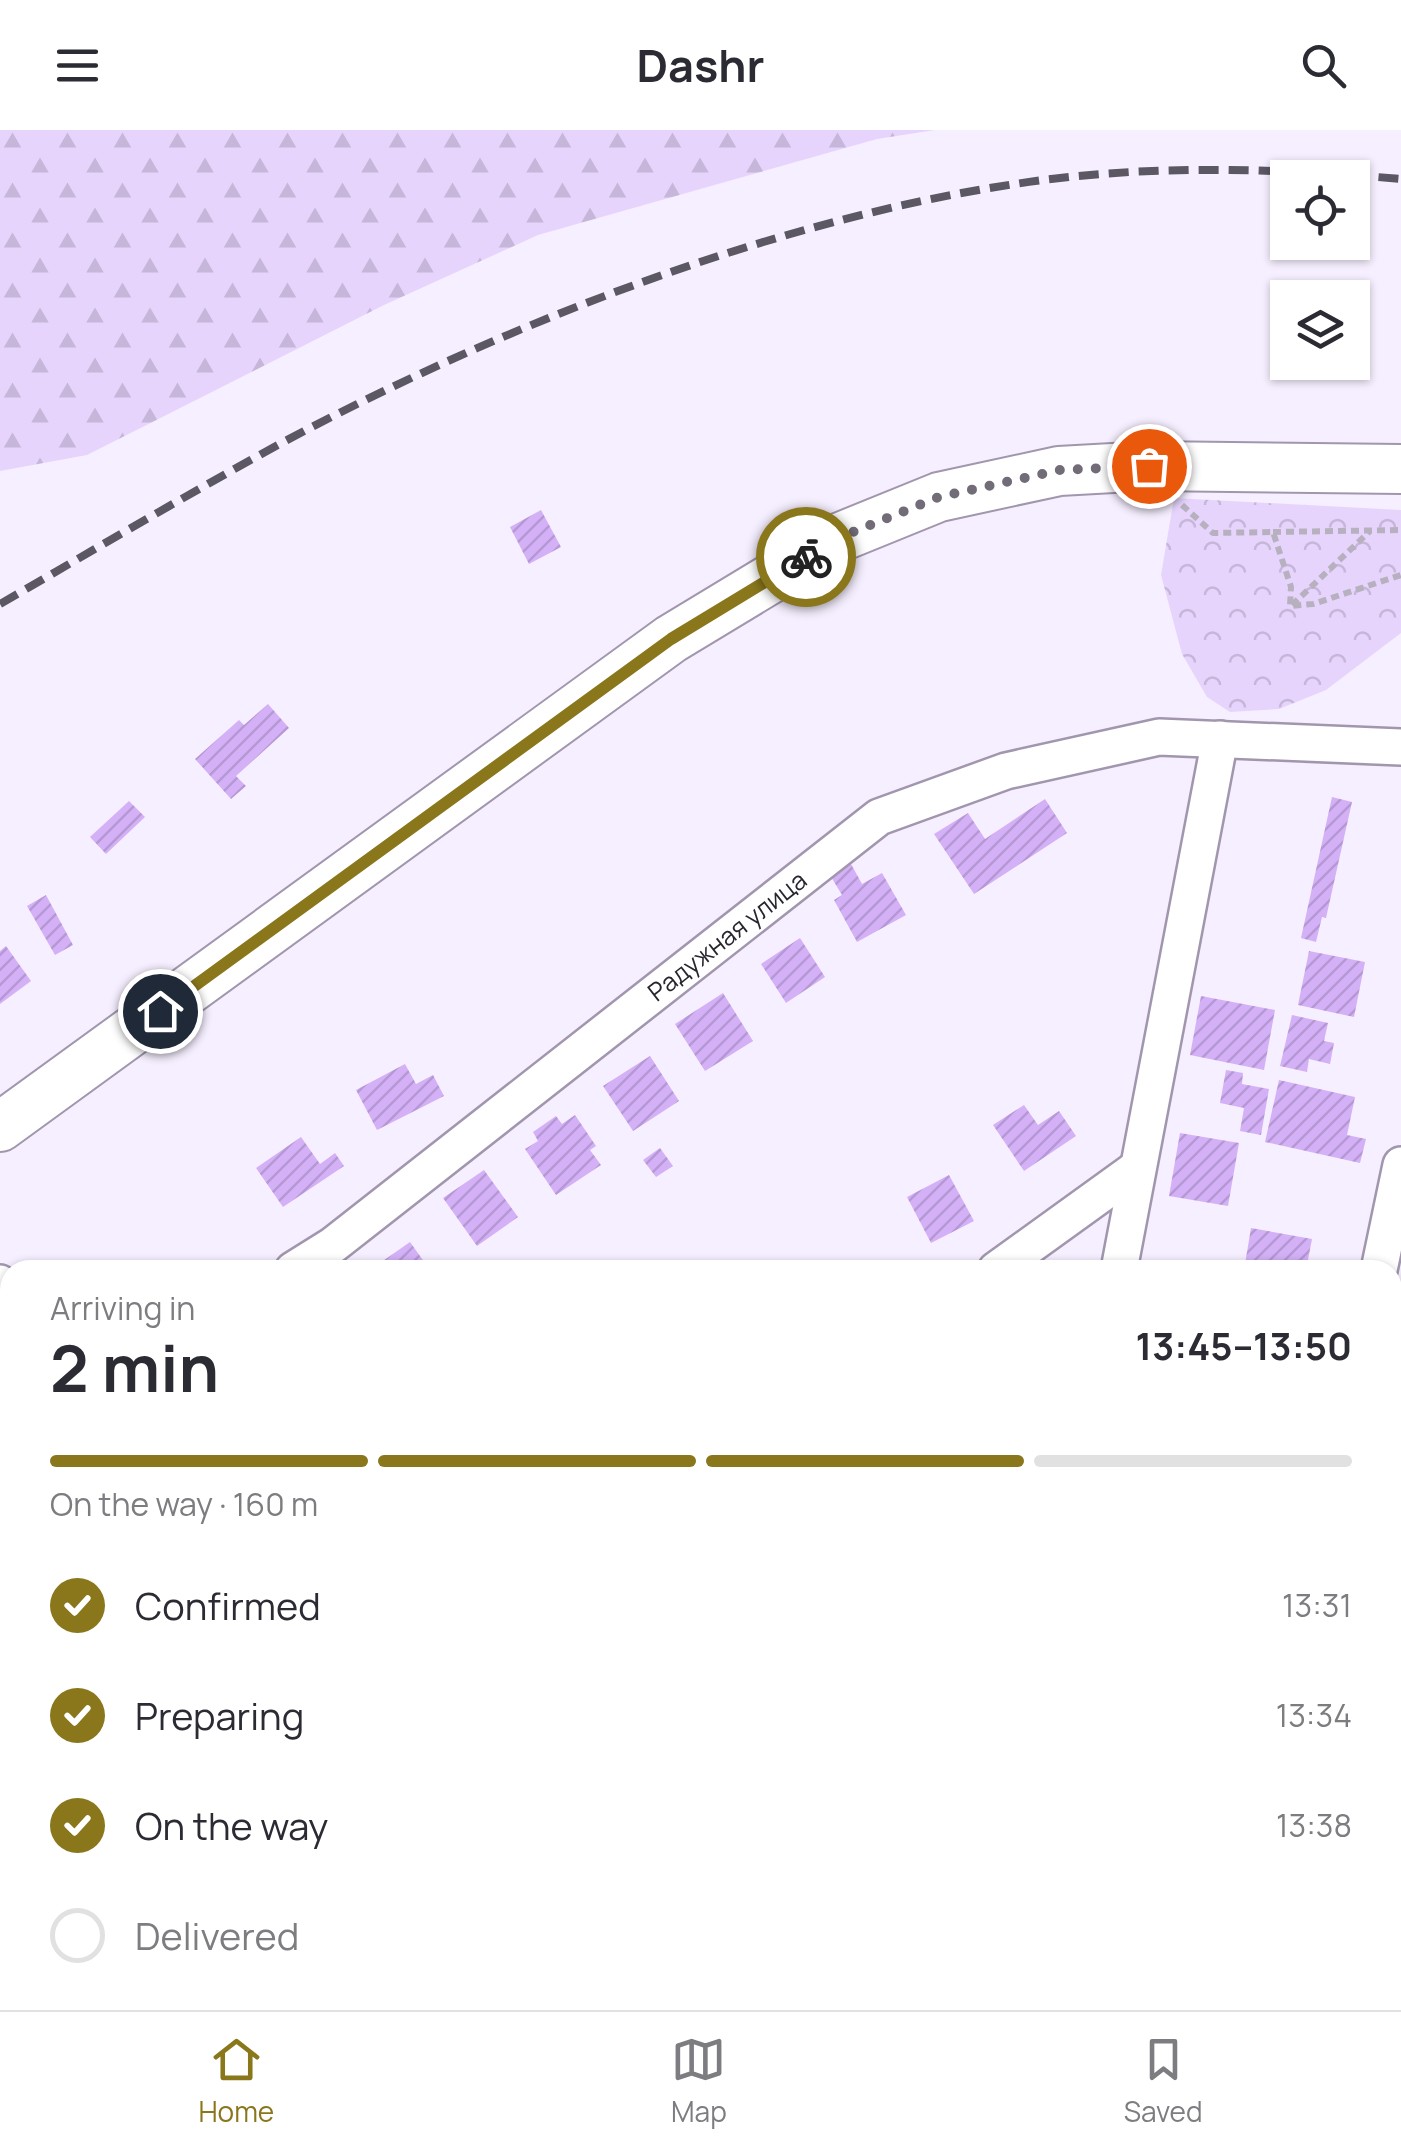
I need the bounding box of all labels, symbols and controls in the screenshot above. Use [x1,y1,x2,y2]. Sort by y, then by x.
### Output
text: Dashr [637,34,764,96]
icon: menu [50,38,105,93]
icon: search [1296,38,1351,93]
map controls [1270,160,1370,380]
button: locate [1270,160,1370,260]
button: layers [1270,280,1370,380]
pin [1107,424,1192,509]
icon: bag [1122,439,1177,494]
courier [756,507,856,607]
icon: bike [779,530,834,585]
street label: Радужная улица [640,862,814,1009]
pin [118,969,203,1054]
icon: home [133,984,188,1039]
text: Arriving in [50,1286,195,1330]
text: 13:45–13:50 [1135,1319,1352,1371]
text: 2 min [50,1323,219,1412]
text: On the way · 160 m [50,1482,318,1526]
icon: check [50,1578,105,1633]
text: Confirmed [135,1579,321,1631]
text: 13:31 [1282,1583,1352,1627]
icon: check [50,1688,105,1743]
text: Preparing [135,1689,304,1741]
text: 13:34 [1276,1693,1352,1737]
icon: check [50,1798,105,1853]
text: On the way [135,1799,328,1851]
text: 13:38 [1276,1803,1352,1847]
text: Delivered [135,1909,299,1961]
tab: Home [198,2032,274,2130]
tab: Map [671,2032,727,2130]
tab: Saved [1124,2032,1203,2130]

